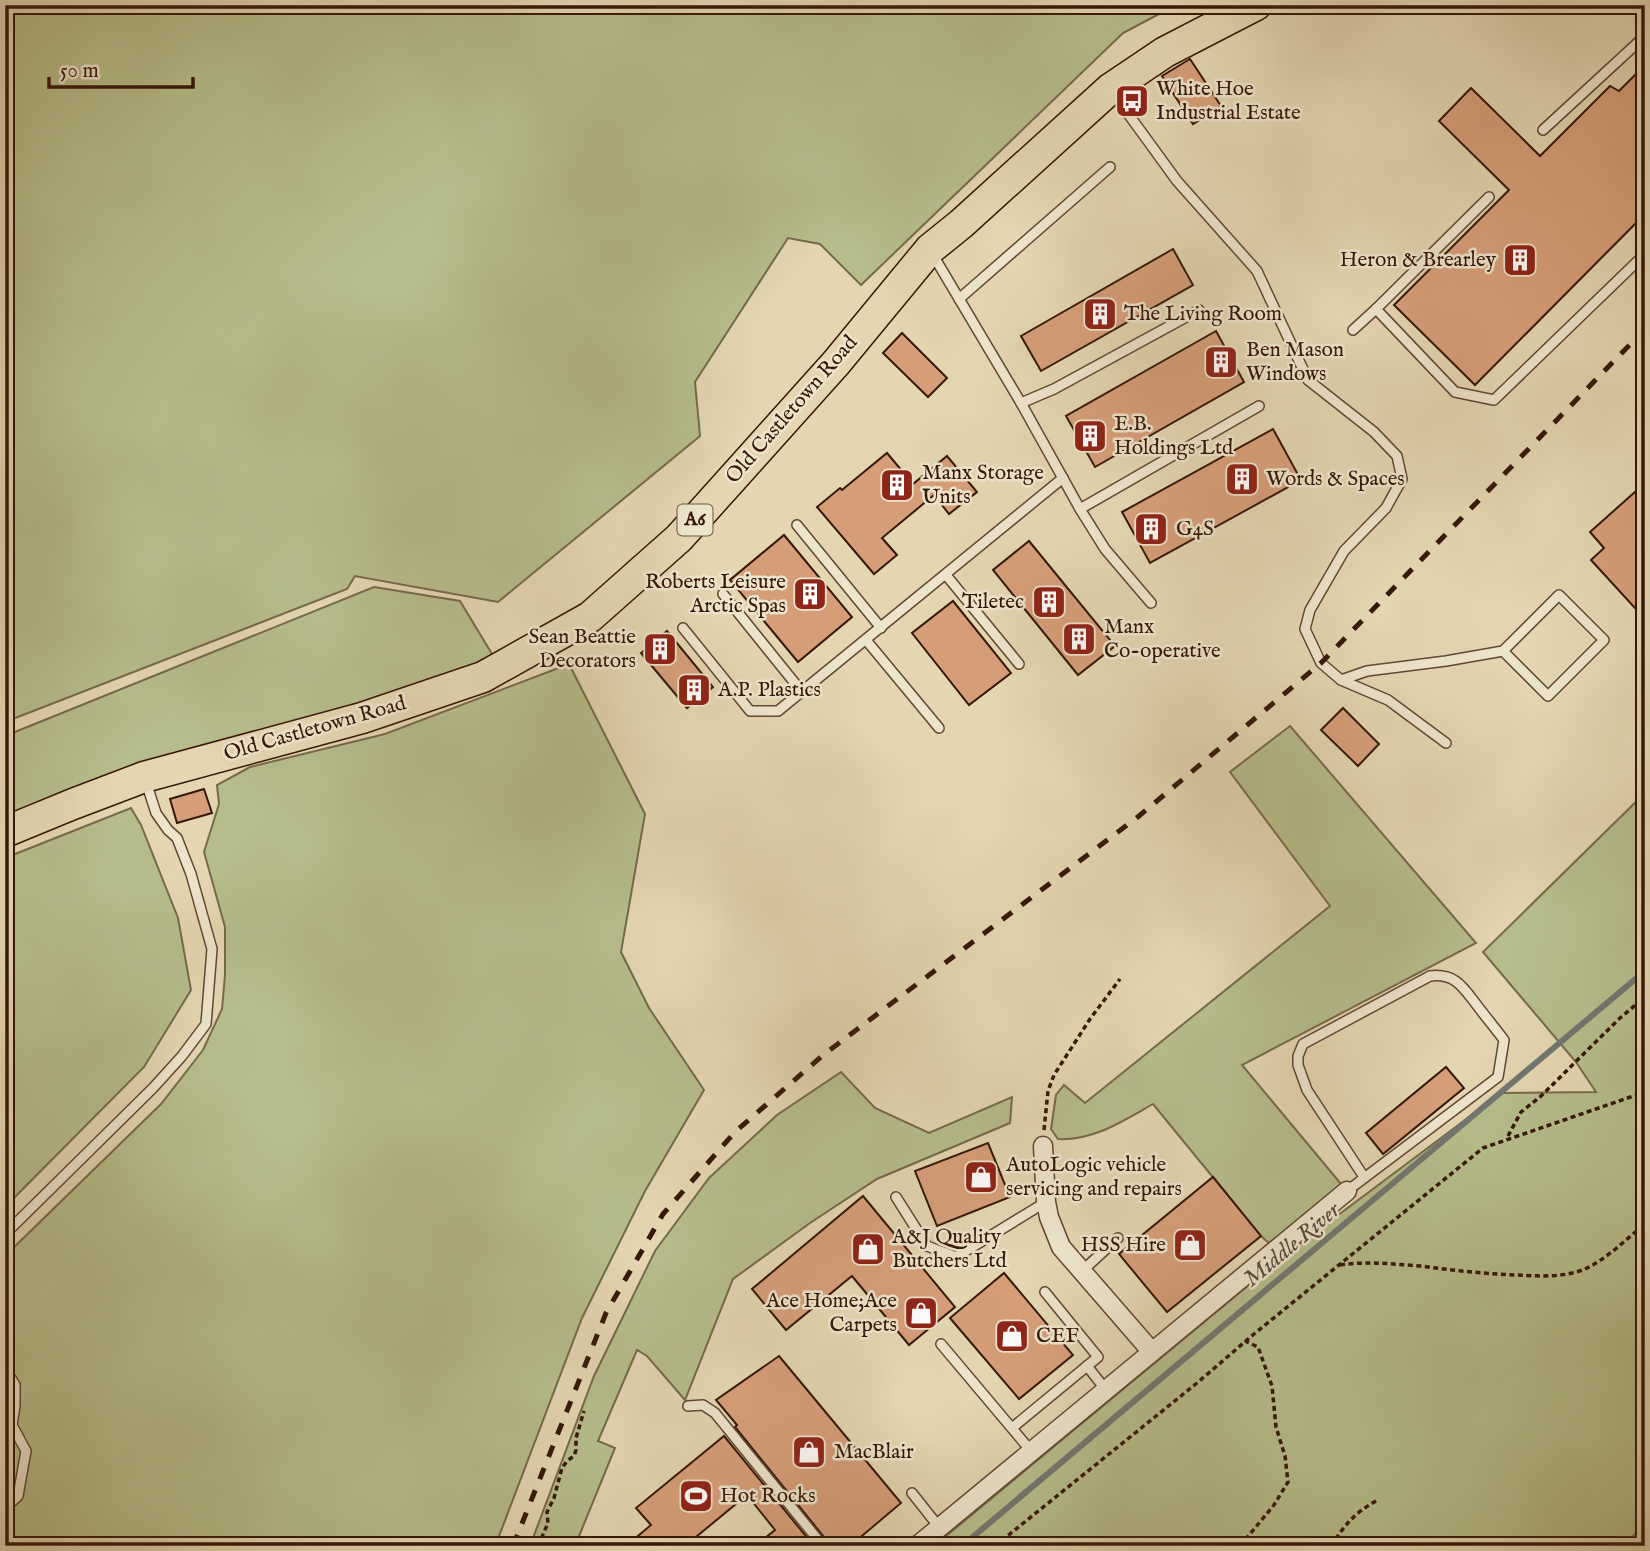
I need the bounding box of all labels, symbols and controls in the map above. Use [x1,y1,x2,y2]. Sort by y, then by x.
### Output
scale bar [49,46,192,90]
text: 50 m [60,58,99,85]
place label: White Hoe Industrial Estate [1156,76,1301,127]
bus stop icon: White Hoe Industrial Estate [1113,82,1151,120]
building icon: Heron & Brearley [1501,241,1539,279]
place label: Heron & Brearley [1340,247,1497,274]
building icon: The Living Room [1081,295,1119,333]
place label: The Living Room [1124,301,1282,328]
street label: Old Castletown Road [720,330,864,490]
place label: Ben Mason Windows [1246,337,1344,388]
building icon: Ben Mason Windows [1202,343,1240,381]
place label: E.B. Holdings Ltd [1114,411,1234,462]
building icon: E.B. Holdings Ltd [1071,417,1109,455]
place label: Manx Storage Units [922,460,1044,511]
building icon: Words & Spaces [1223,460,1261,498]
building icon: Manx Storage Units [878,466,916,504]
place label: Words & Spaces [1266,466,1405,493]
road number: A6 [678,505,712,536]
building icon: G4S [1132,510,1170,548]
place label: G4S [1176,516,1214,543]
place label: Roberts Leisure Arctic Spas [645,569,786,620]
building icon: Roberts Leisure Arctic Spas [791,575,829,613]
building icon: Tiletec [1030,583,1068,621]
place label: Tiletec [962,589,1024,616]
place label: Manx Co-operative [1104,614,1221,665]
building icon: Manx Co-operative [1060,620,1098,658]
place label: Sean Beattie Decorators [529,624,636,675]
building icon: Sean Beattie Decorators [641,630,679,668]
building icon: A.P. Plastics [675,671,713,709]
place label: A.P. Plastics [717,677,821,704]
street label: Old Castletown Road [221,690,410,768]
place label: AutoLogic vehicle servicing and repairs [1005,1152,1182,1203]
shop icon: AutoLogic vehicle servicing and repairs [962,1158,1000,1196]
water label: Middle River [1238,1196,1347,1294]
place label: A&J Quality Butchers Ltd [891,1224,1008,1275]
shop icon: HSS Hire [1171,1226,1209,1264]
shop icon: A&J Quality Butchers Ltd [849,1230,887,1268]
place label: HSS Hire [1081,1232,1166,1259]
place label: Ace Home;Ace Carpets [765,1288,897,1339]
shop icon: Ace Home;Ace Carpets [902,1294,940,1332]
shop icon: CEF [993,1317,1031,1355]
place label: CEF [1036,1323,1079,1350]
shop icon: MacBlair [790,1433,828,1471]
place label: MacBlair [834,1439,914,1466]
sports icon: Hot Rocks [677,1477,715,1515]
place label: Hot Rocks [720,1483,816,1510]

